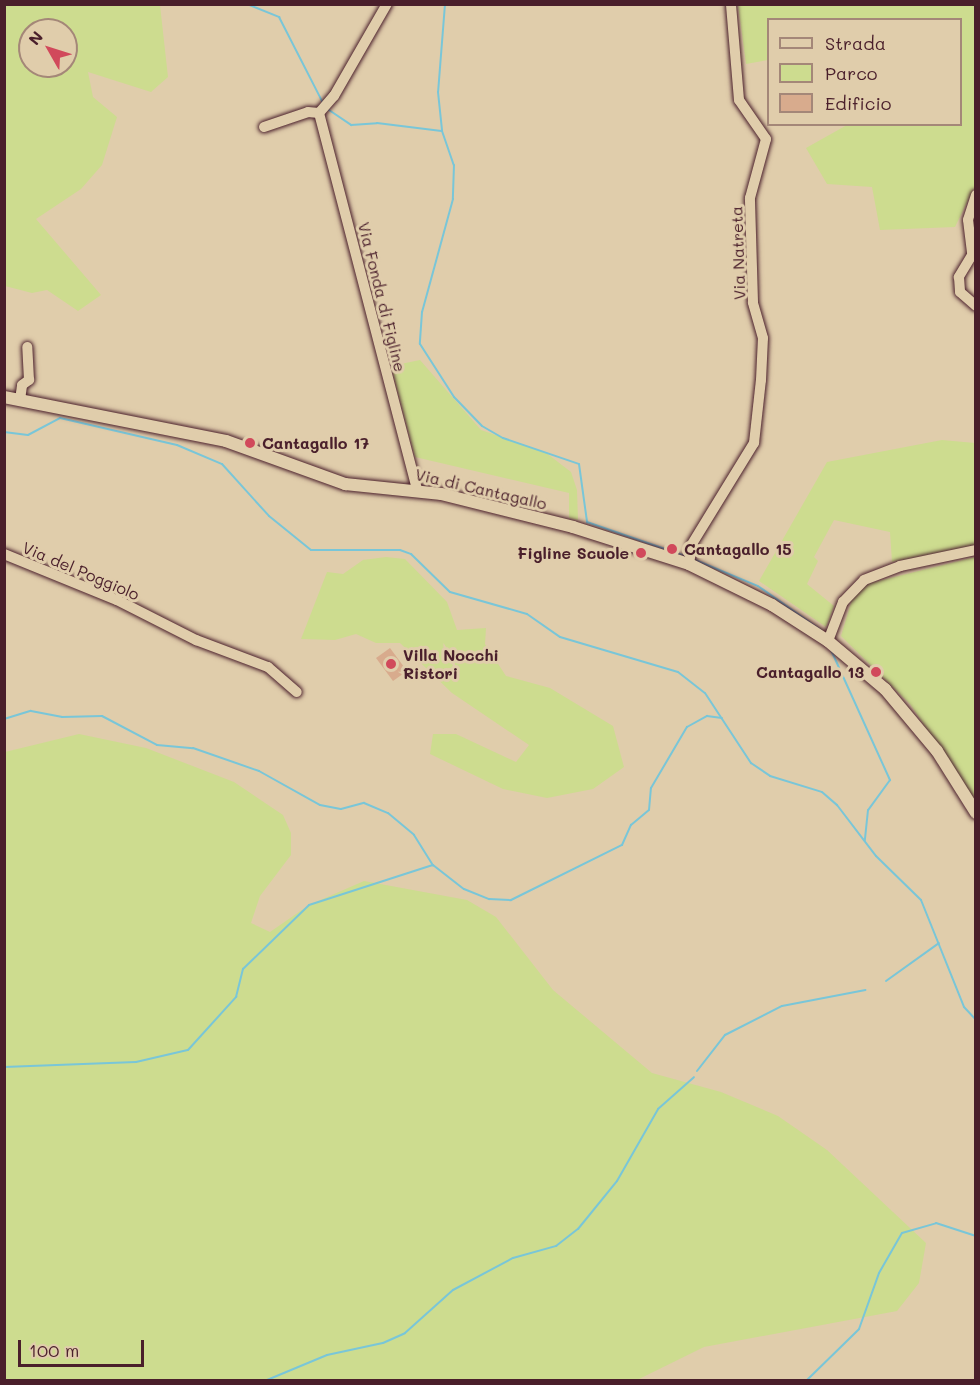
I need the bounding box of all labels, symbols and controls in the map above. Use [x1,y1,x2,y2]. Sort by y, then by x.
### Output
north arrow [18,18,78,78]
legend [767,18,962,126]
text: N [23,26,47,49]
text: Strada [825,31,886,55]
text: Parco [825,61,878,85]
text: Edificio [825,91,892,115]
street label: Via Natreta [727,206,749,300]
street label: Via Fonda di Figline [354,220,410,374]
place label: Cantagallo 17 [262,433,369,453]
marker: Cantagallo 17 [243,436,257,450]
street label: Via di Cantagallo [413,465,549,513]
street label: Via del Poggiolo [20,538,142,604]
place label: Cantagallo 15 [684,539,792,559]
marker: Cantagallo 15 [665,542,679,556]
place label: Figline Scuole [517,543,629,563]
marker: Figline Scuole [634,546,648,560]
place label: Villa Nocchi Ristori [403,645,499,683]
marker: Villa Nocchi Ristori [384,657,398,671]
place label: Cantagallo 13 [756,662,864,682]
marker: Cantagallo 13 [869,665,883,679]
scale bar [21,1328,147,1366]
text: 100 m [29,1338,79,1362]

